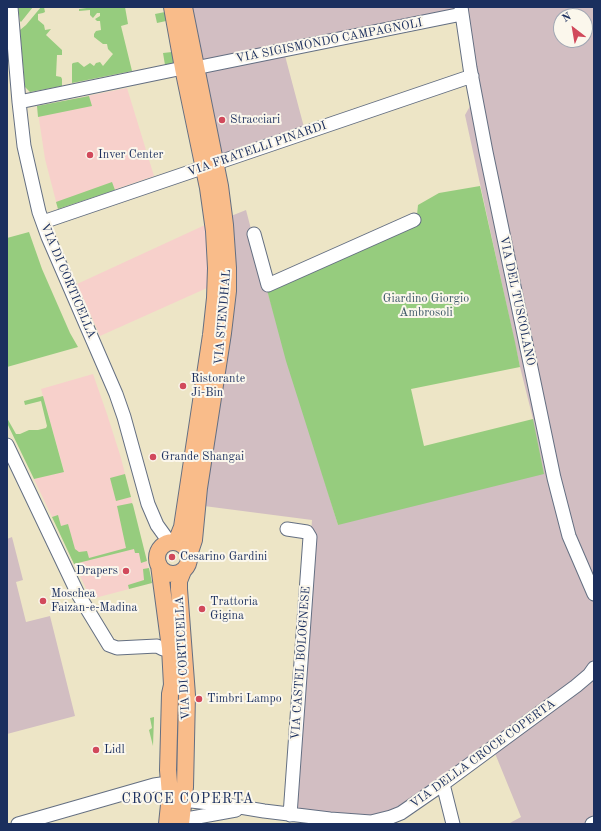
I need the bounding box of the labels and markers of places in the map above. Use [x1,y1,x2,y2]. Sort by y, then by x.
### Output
place label: Stracciari [230,113,280,127]
marker: Stracciari [217,115,227,125]
place label: Inver Center [98,148,163,162]
marker: Inver Center [85,150,95,160]
place label: Ristorante Ji-Bin [191,372,245,400]
marker: Ristorante Ji-Bin [178,381,188,391]
place label: Grande Shangai [161,450,244,464]
marker: Grande Shangai [148,452,158,462]
place label: Cesarino Gardini [180,550,267,564]
marker: Cesarino Gardini [167,552,177,562]
place label: Drapers [76,564,118,578]
marker: Drapers [121,566,131,576]
place label: Moschea Faizan-e-Madina [51,587,137,615]
place label: Trattoria Gigina [210,595,258,623]
marker: Moschea Faizan-e-Madina [38,596,48,606]
marker: Trattoria Gigina [197,604,207,614]
place label: Timbri Lampo [207,692,282,706]
marker: Timbri Lampo [194,694,204,704]
place label: Lidl [104,743,125,757]
marker: Lidl [91,745,101,755]

